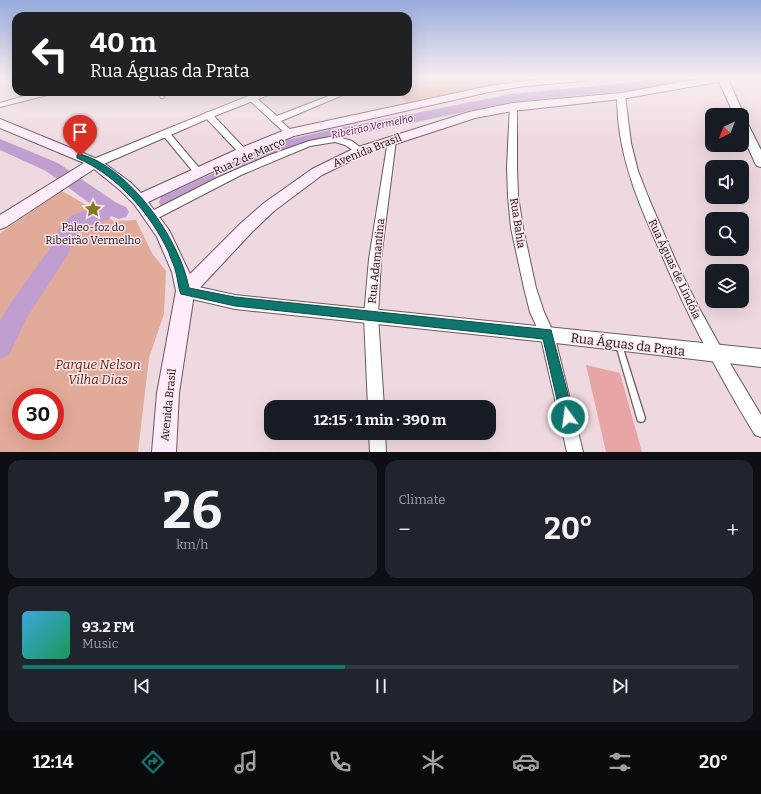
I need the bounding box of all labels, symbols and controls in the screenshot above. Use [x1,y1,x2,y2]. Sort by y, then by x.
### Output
text: 40 m [90,26,157,59]
icon: left [24,28,76,80]
text: Rua Águas da Prata [90,60,250,82]
north arrow [705,108,749,152]
map controls [705,108,749,308]
water label: Ribeirão Vermelho [330,112,415,142]
pin [63,115,97,156]
icon: arrive [69,121,91,143]
street label: Avenida Brasil [331,131,403,170]
street label: Rua 2 de Março [211,135,287,178]
button: sound [705,160,749,204]
street label: Rua Bahia [507,197,528,249]
place icon: Paleo-foz do Ribeirão Vermelho [83,199,103,219]
button: search [705,212,749,256]
street label: Rua Águas de Lindóia [646,217,704,321]
street label: Rua Adamantina [366,218,387,304]
place label: Paleo-foz do Ribeirão Vermelho [45,221,141,247]
button: layers [705,264,749,308]
street label: Rua Águas da Prata [570,330,686,359]
park label: Parque Nelson Vilha Dias [55,357,141,387]
street label: Avenida Brasil [158,368,179,442]
speed limit sign: 30 [12,388,64,440]
position arrow [547,396,589,438]
text: 12:15 · 1 min · 390 m [314,411,446,429]
text: 26 [162,479,222,542]
text: Climate [399,492,445,507]
text: 20° [544,511,593,547]
text: − [399,516,411,543]
text: + [726,516,739,543]
text: km/h [176,537,208,552]
text: 93.2 FM [82,618,135,636]
text: Music [82,636,118,651]
icon: previous [131,675,153,697]
icon: pause [370,675,392,697]
icon: next [609,675,631,697]
icon: directions [139,748,167,776]
icon: music [232,748,260,776]
icon: phone [326,748,354,776]
icon: climate [419,748,447,776]
icon: car [512,748,540,776]
icon: filters [606,748,634,776]
text: 12:14 [33,751,74,773]
text: 20° [699,751,728,773]

